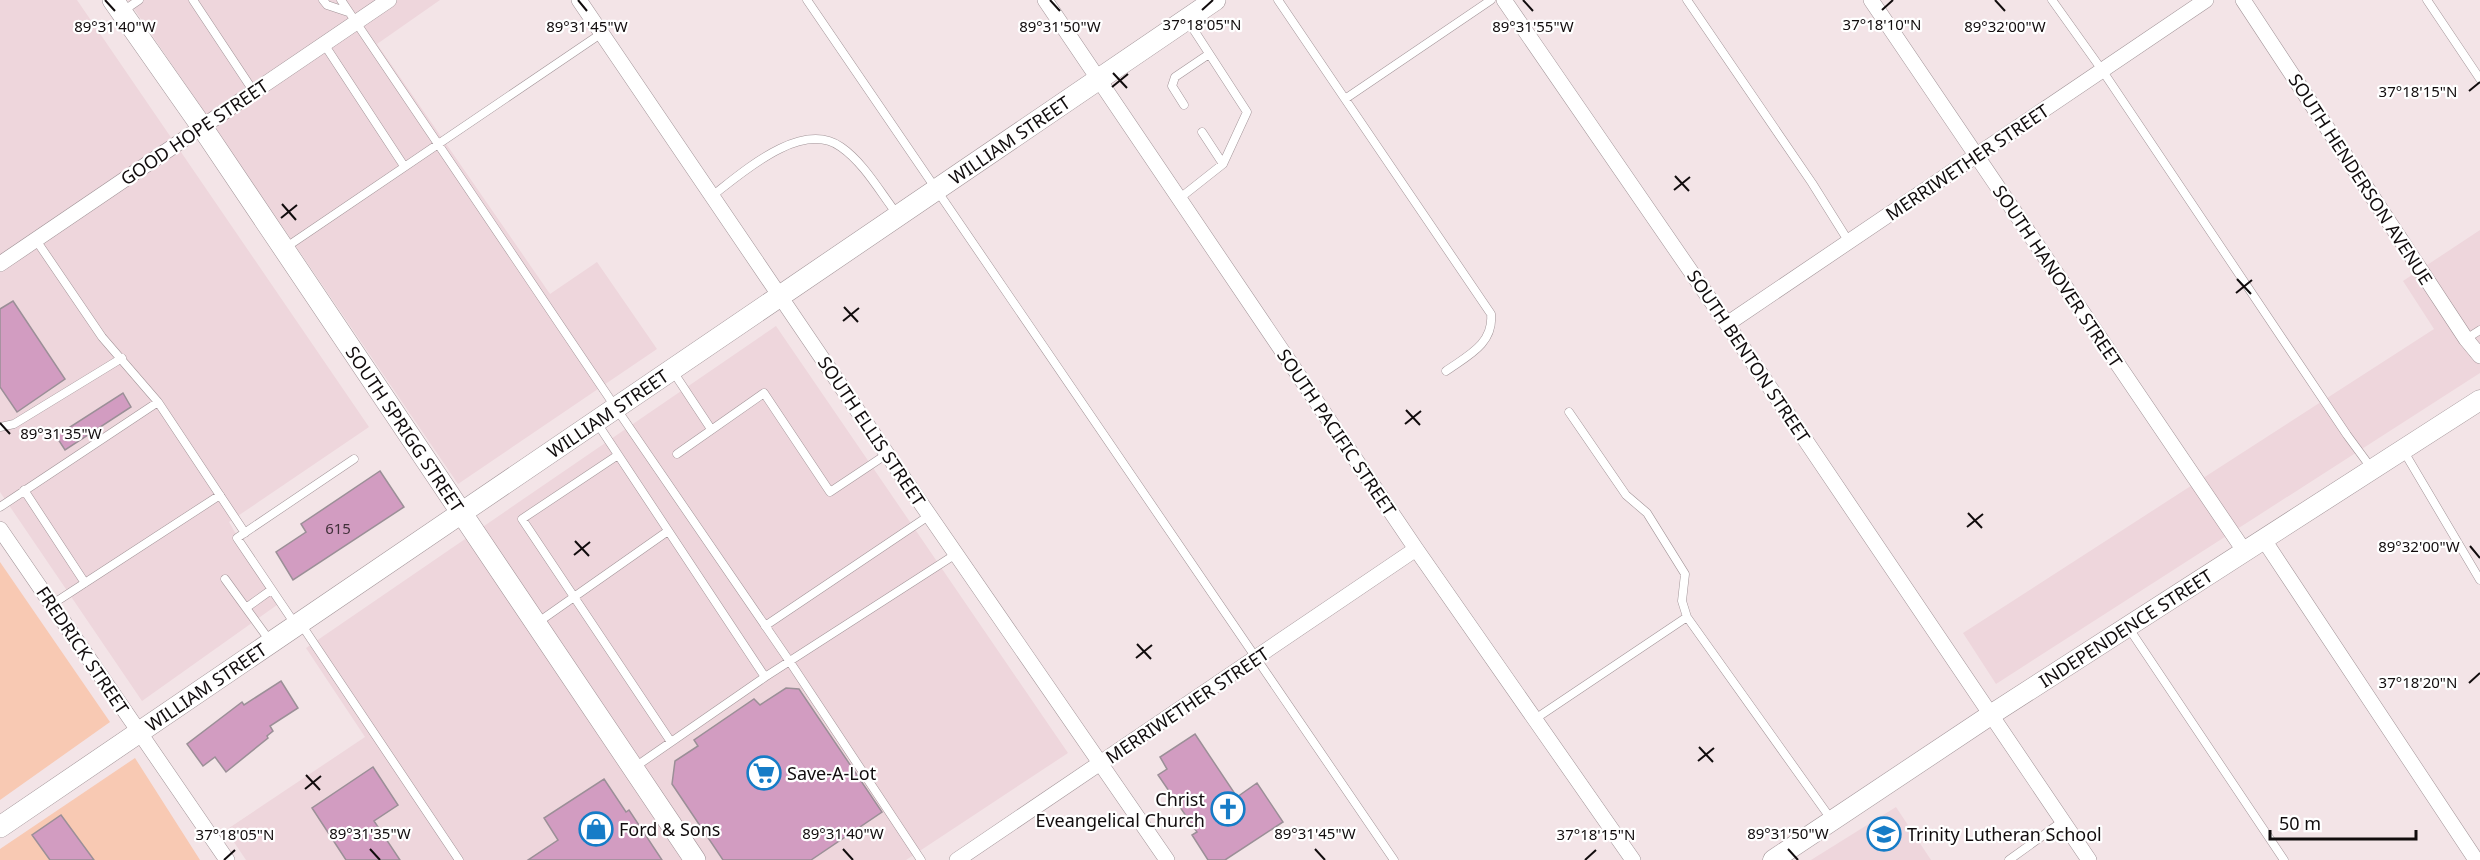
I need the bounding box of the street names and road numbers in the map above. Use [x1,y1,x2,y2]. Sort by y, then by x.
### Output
street label: SOUTH HENDERSON AVENUE [2284,69,2438,289]
street label: GOOD HOPE STREET [116,74,272,190]
street label: WILLIAM STREET [944,90,1075,190]
street label: MERRIWETHER STREET [1881,98,2053,226]
street label: SOUTH HANOVER STREET [1988,180,2128,372]
street label: SOUTH BENTON STREET [1682,265,1816,447]
street label: SOUTH SPRIGG STREET [341,341,470,517]
street label: SOUTH PACIFIC STREET [1272,344,1402,520]
street label: SOUTH ELLIS STREET [813,351,931,511]
street label: WILLIAM STREET [542,364,673,463]
street label: INDEPENDENCE STREET [2034,563,2217,693]
street label: FREDRICK STREET [31,581,135,719]
street label: WILLIAM STREET [141,637,271,737]
street label: MERRIWETHER STREET [1101,641,1273,769]

